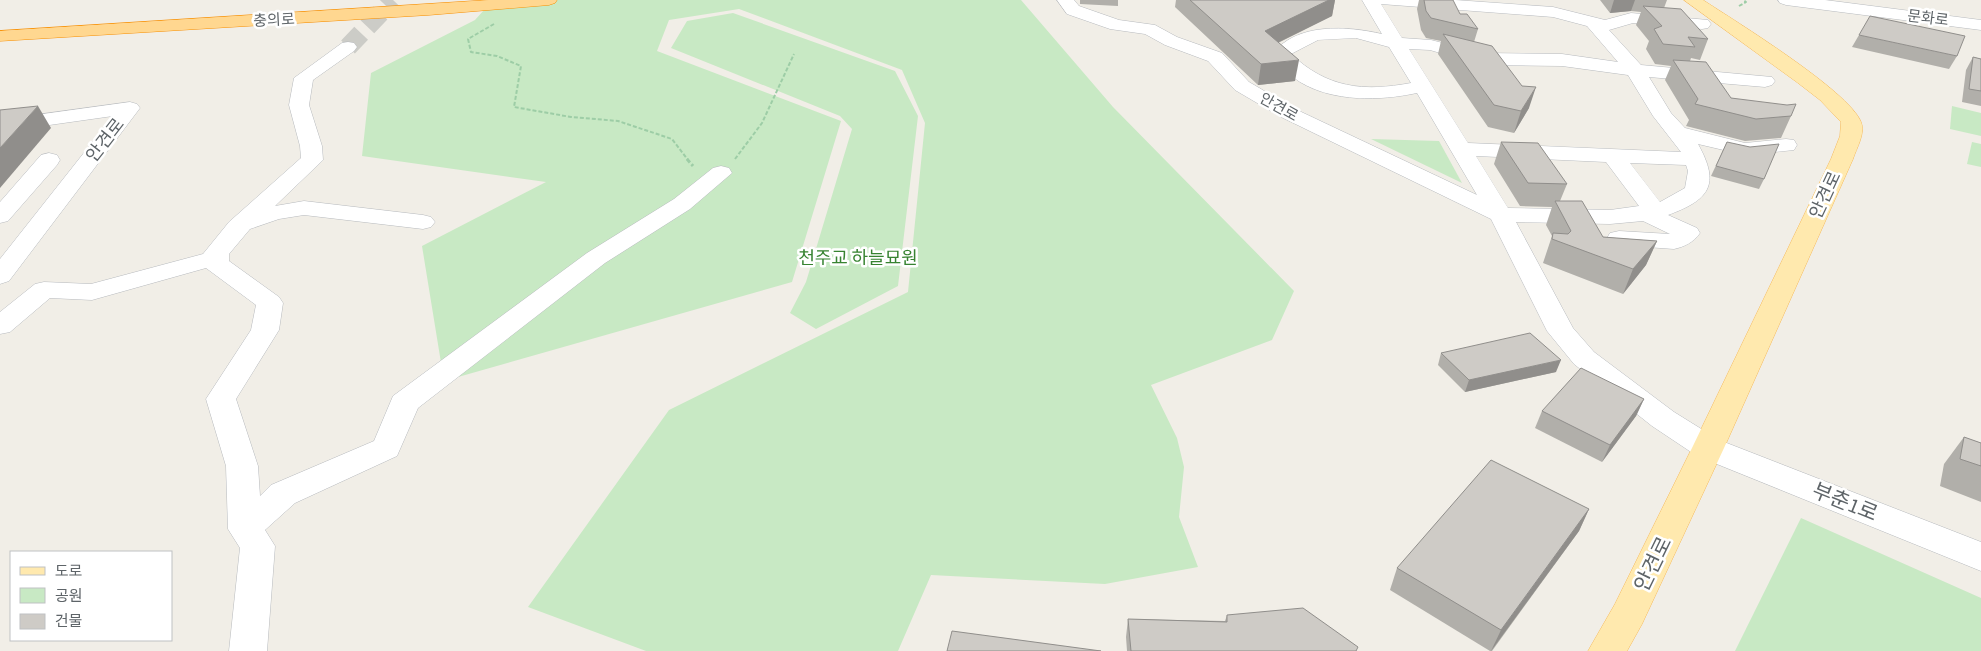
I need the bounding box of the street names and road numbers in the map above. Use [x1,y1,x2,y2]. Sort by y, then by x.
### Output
street label: 문화로 [1906,6,1950,31]
street label: 충의로 [253,9,295,32]
street label: 안견로 [1256,88,1302,127]
street label: 안견로 [80,113,131,168]
street label: 안견로 [1804,167,1847,223]
street label: 부춘1로 [1808,475,1882,529]
street label: 안견로 [1627,531,1679,597]

